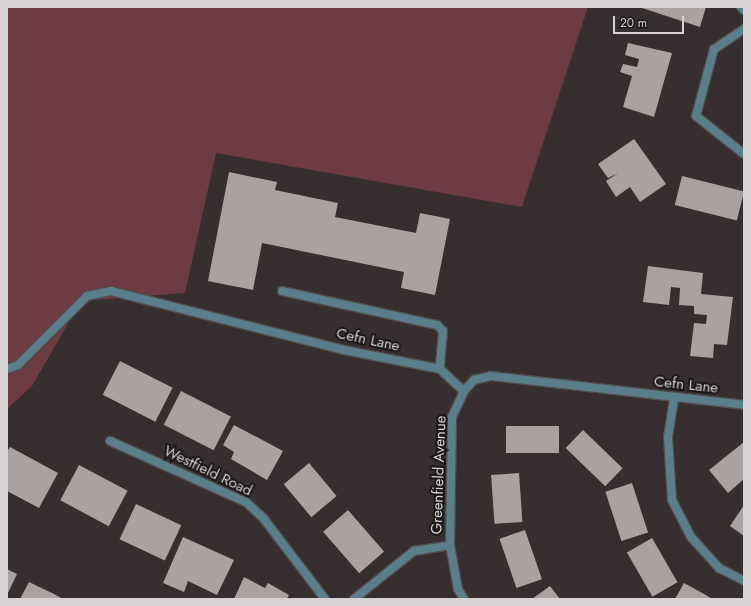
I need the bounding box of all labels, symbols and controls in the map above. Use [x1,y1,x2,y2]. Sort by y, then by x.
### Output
scale bar [615,8,686,34]
text: 20 m [620,14,647,32]
street label: Cefn Lane [335,325,401,355]
street label: Cefn Lane [653,373,719,397]
street label: Greenfield Avenue [428,415,450,535]
street label: Westfield Road [161,442,255,500]

